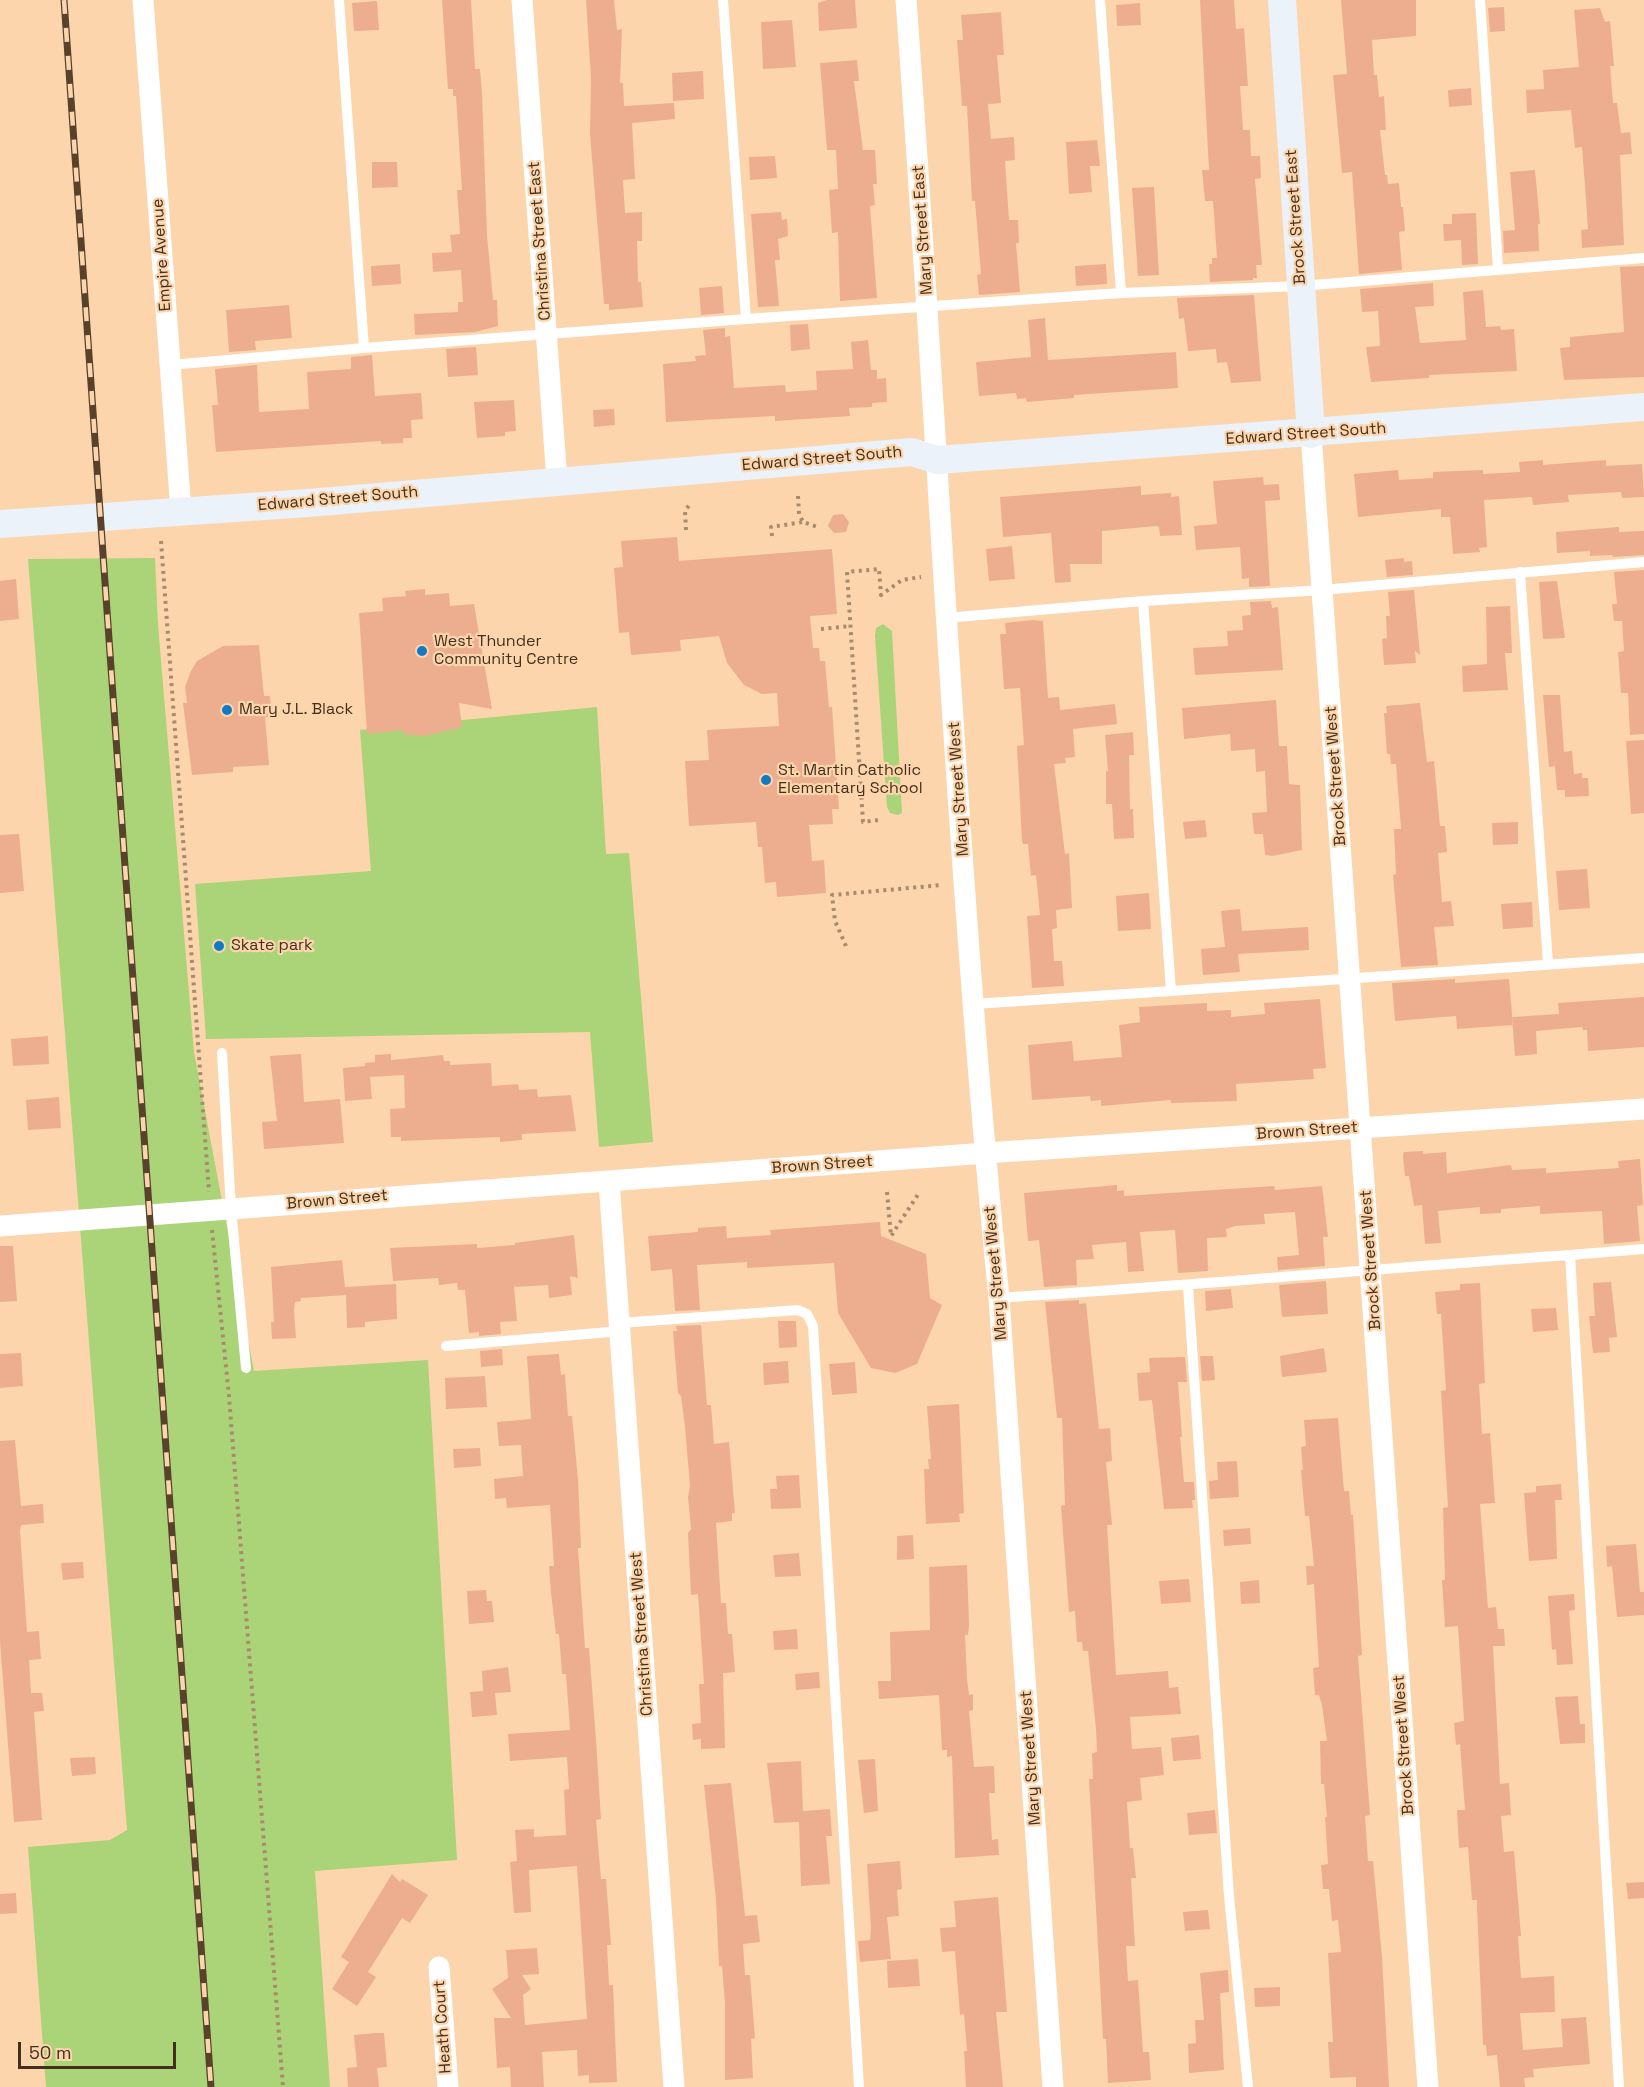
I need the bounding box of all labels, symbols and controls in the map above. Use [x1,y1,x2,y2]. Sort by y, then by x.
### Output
street label: Brock Street East [1282,149,1310,285]
street label: Christina Street East [525,161,555,321]
street label: Mary Street East [909,165,937,295]
street label: Empire Avenue [148,198,176,312]
street label: Edward Street South [1225,419,1387,449]
street label: Edward Street South [741,442,903,476]
street label: Edward Street South [257,482,419,516]
place label: West Thunder Community Centre [434,632,578,670]
marker: West Thunder Community Centre [415,644,429,658]
place label: Mary J.L. Black [239,700,353,720]
marker: Mary J.L. Black [220,703,234,717]
street label: Brock Street West [1322,705,1350,847]
street label: Mary Street West [945,721,973,857]
place label: St. Martin Catholic Elementary School [778,761,923,799]
marker: St. Martin Catholic Elementary School [759,773,773,787]
place label: Skate park [231,936,313,956]
marker: Skate park [212,939,226,953]
street label: Brown Street [1256,1118,1358,1144]
street label: Brown Street [771,1152,873,1178]
street label: Brown Street [286,1186,388,1214]
street label: Brock Street West [1357,1189,1385,1331]
street label: Mary Street West [981,1205,1011,1341]
street label: Christina Street West [627,1551,657,1717]
street label: Brock Street West [1390,1674,1418,1816]
street label: Mary Street West [1017,1690,1045,1826]
street label: Heath Court [430,1980,456,2074]
scale bar [21,2030,178,2068]
text: 50 m [29,2041,71,2064]

